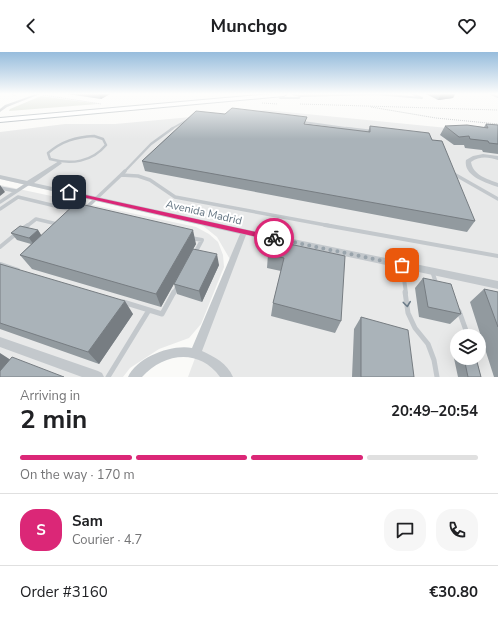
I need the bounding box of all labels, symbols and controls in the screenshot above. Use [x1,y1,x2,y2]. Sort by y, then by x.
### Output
text: Munchgo [211,14,287,38]
icon: back [20,15,42,37]
icon: heart [456,15,478,37]
pin [52,175,86,209]
icon: home [58,181,80,203]
street label: Avenida Madrid [164,196,243,229]
courier [254,218,294,258]
icon: bike [263,227,285,249]
pin [385,248,419,282]
icon: bag [391,254,413,276]
one-way arrow [402,301,411,307]
map controls [450,329,486,365]
button: layers [450,329,486,365]
text: Arriving in [20,387,80,405]
text: 20:49–20:54 [391,401,478,421]
text: 2 min [20,402,87,437]
text: On the way · 170 m [20,466,135,484]
button: chat [384,509,426,551]
button: phone [436,509,478,551]
text: Sam [72,511,103,531]
text: S [36,520,46,540]
text: Courier · 4.7 [72,531,142,549]
text: Order #3160 [20,582,108,602]
text: €30.80 [429,582,478,602]

